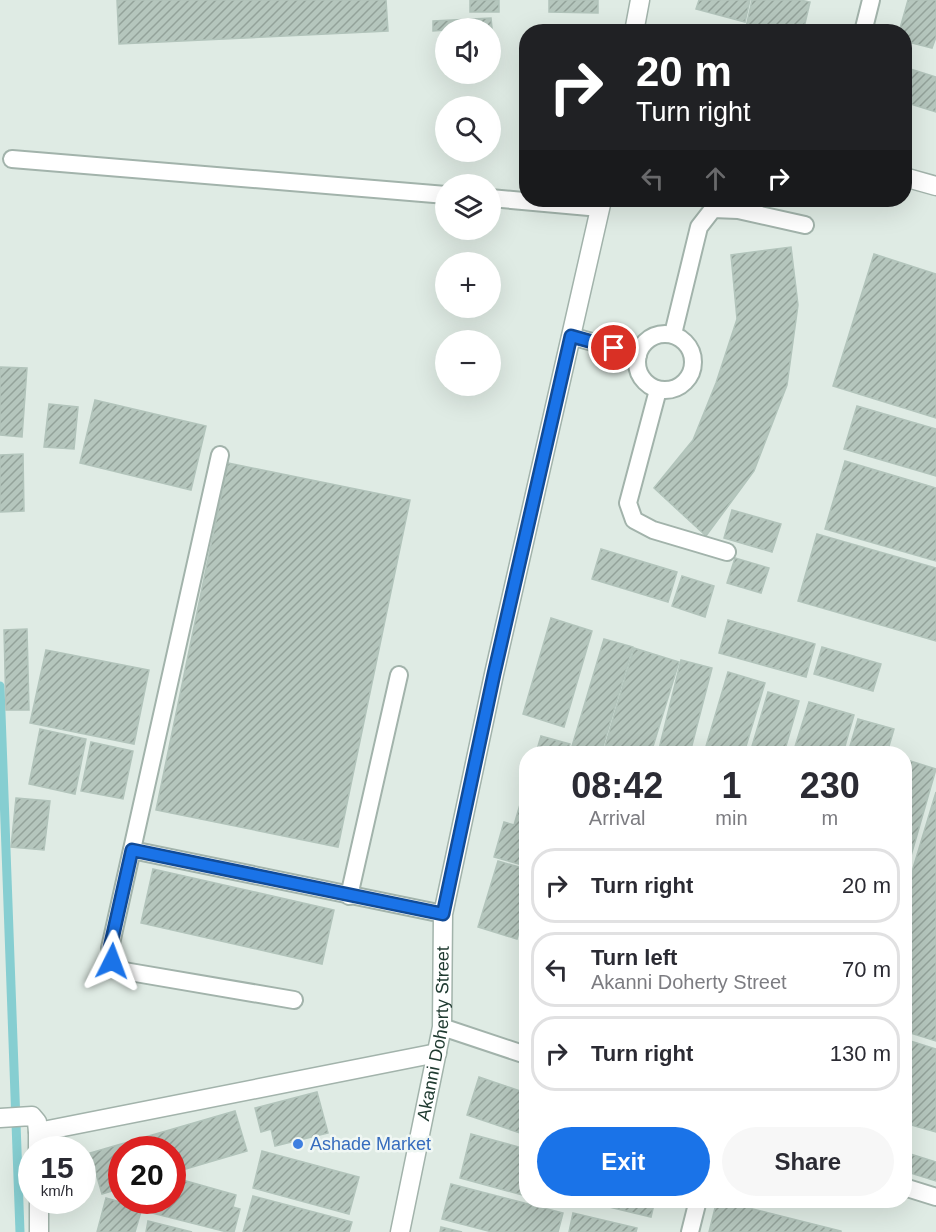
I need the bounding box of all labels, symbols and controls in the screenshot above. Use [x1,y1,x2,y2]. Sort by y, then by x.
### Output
map controls [435,18,501,396]
button: sound [435,18,501,84]
icon: right [537,48,615,126]
text: 20 m [636,48,732,95]
button: search [435,96,501,162]
text: Turn right [636,97,751,127]
icon: left [636,162,669,195]
icon: ahead [699,162,732,195]
icon: right [762,162,795,195]
button: layers [435,174,501,240]
button: + [435,252,501,318]
pin [588,322,639,373]
button: − [435,330,501,396]
icon: arrive [597,331,630,364]
text: 08:42 [571,765,663,806]
text: 1 [721,765,741,806]
text: 230 [800,765,860,806]
text: Arrival [589,807,646,829]
text: min [715,807,748,829]
text: m [821,807,838,829]
icon: right [540,869,573,902]
text: Turn right [591,873,693,898]
text: 20 m [842,873,891,898]
position arrow [80,929,144,993]
text: Turn left [591,945,677,970]
street label: Akanni Doherty Street [413,946,453,1122]
icon: left [540,953,573,986]
text: 70 m [842,957,891,982]
text: Akanni Doherty Street [591,971,787,993]
icon: right [540,1037,573,1070]
text: Turn right [591,1041,693,1066]
text: 130 m [830,1041,891,1066]
button: Exit [537,1127,710,1196]
button: Share [722,1127,894,1196]
place label: Ashade Market [310,1134,431,1154]
speed limit sign: 20 [108,1136,186,1214]
marker: Ashade Market [291,1137,305,1151]
text: 15 [40,1151,74,1184]
text: km/h [41,1182,73,1199]

